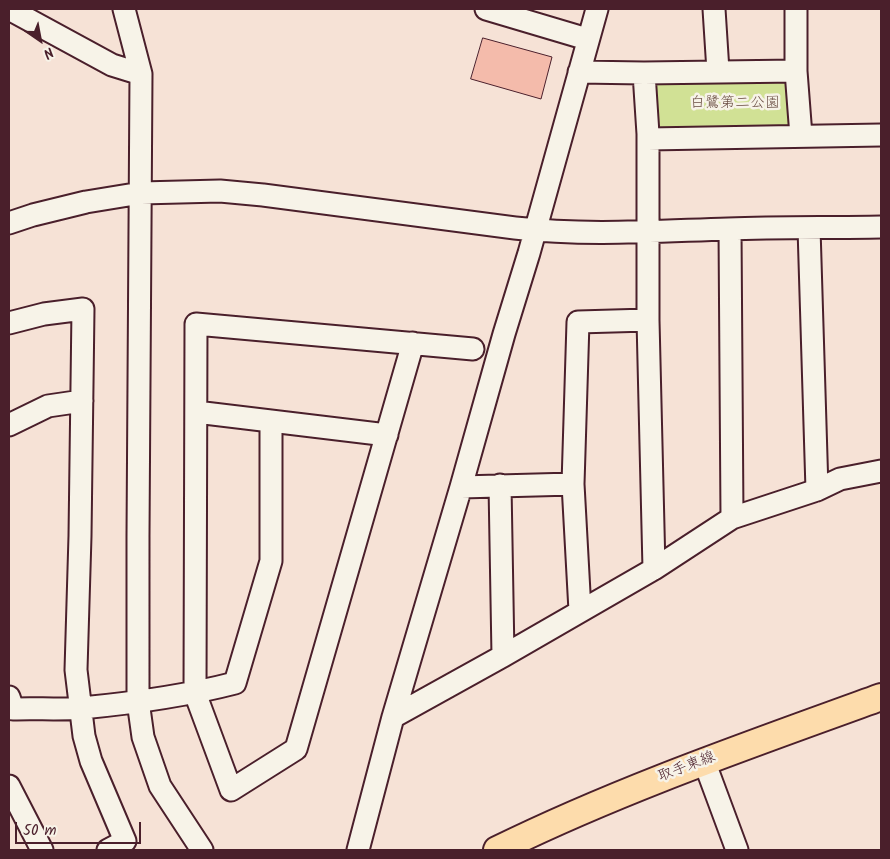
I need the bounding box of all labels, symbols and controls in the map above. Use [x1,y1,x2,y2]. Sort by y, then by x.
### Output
north arrow [15,15,65,65]
text: N [38,41,58,64]
park label: 白鷺第二公園 [690,95,780,113]
street label: 取手東線 [656,749,718,787]
scale bar [18,812,144,844]
text: 50 m [23,819,57,843]

